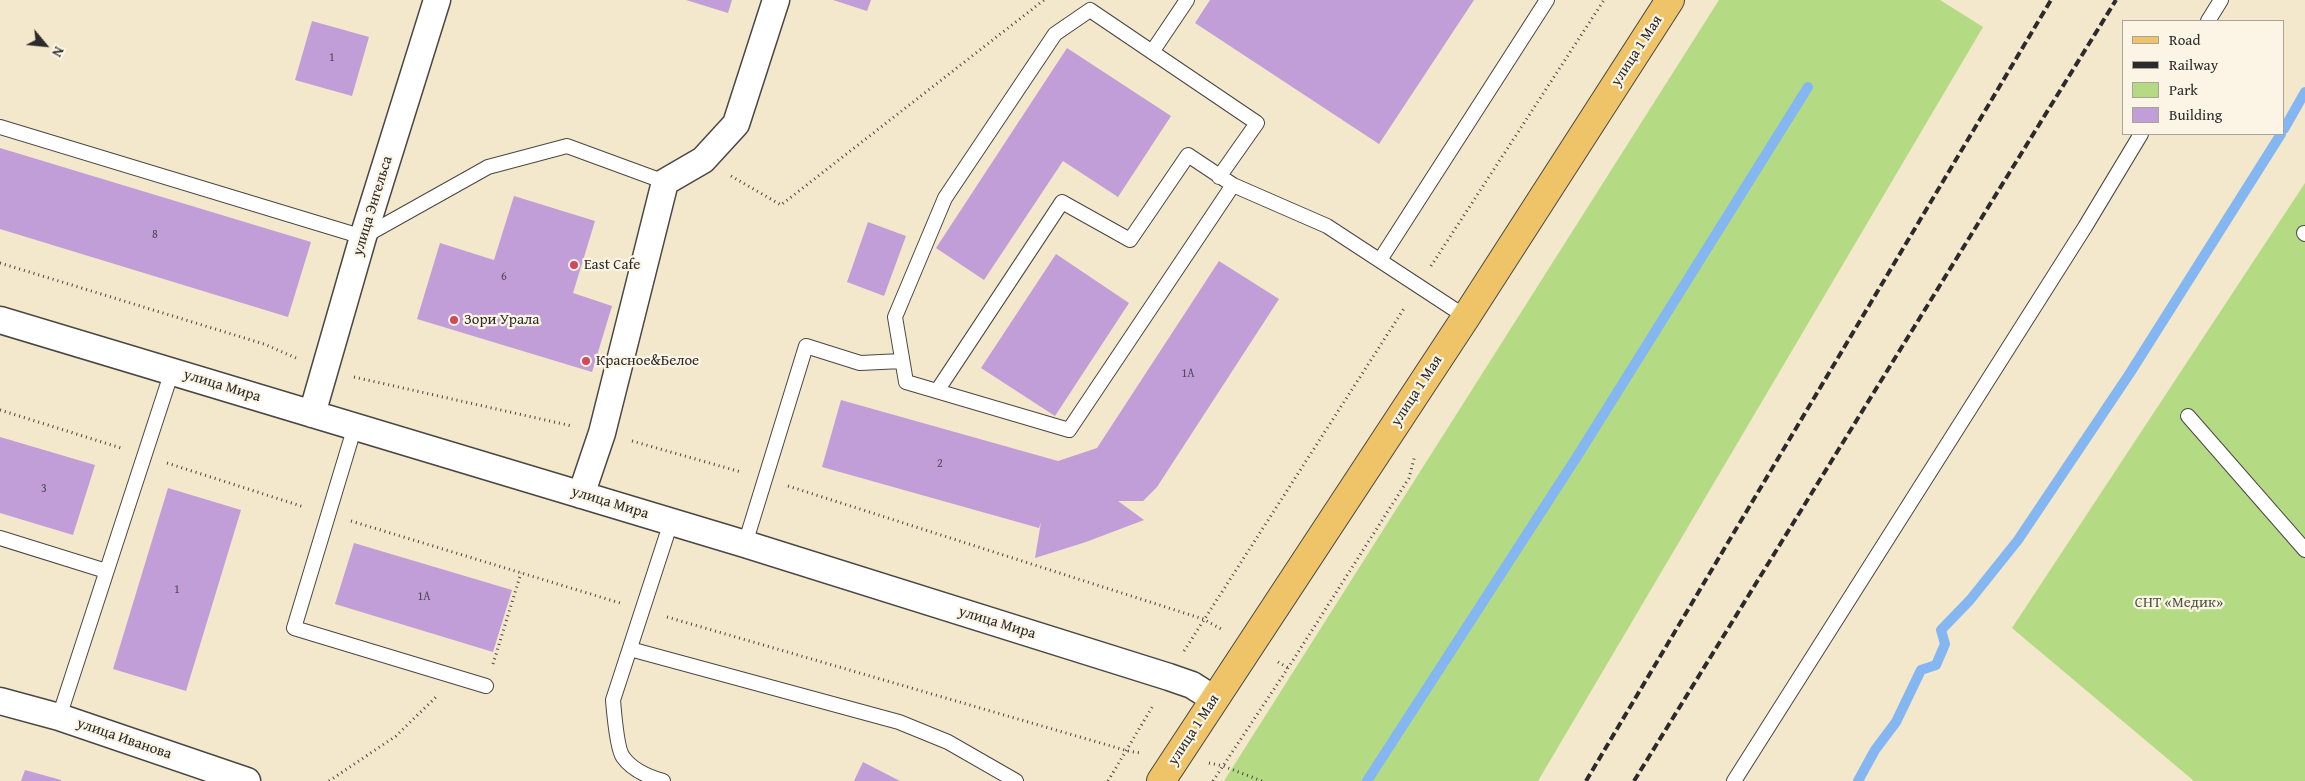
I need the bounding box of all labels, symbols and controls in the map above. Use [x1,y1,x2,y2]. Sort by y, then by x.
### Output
street label: улица 1 Мая [1607,12,1667,90]
north arrow [20,20,70,70]
legend [2122,20,2285,135]
text: Road [2169,29,2200,50]
text: N [47,43,69,61]
house number: 1 [329,51,335,65]
text: Railway [2169,54,2218,75]
text: Park [2169,79,2198,100]
text: Building [2169,104,2222,125]
street label: улица Энгельса [349,154,397,258]
house number: 8 [152,228,158,242]
place label: East Cafe [584,256,640,274]
marker: East Cafe [568,259,580,271]
house number: 6 [501,270,507,284]
place label: Зори Урала [464,311,539,329]
marker: Зори Урала [448,314,460,326]
place label: Красное&Белое [596,352,699,370]
street label: улица 1 Мая [1387,352,1447,430]
marker: Красное&Белое [580,355,592,367]
street label: улица Мира [181,366,263,406]
house number: 1А [1181,367,1195,381]
house number: 2 [937,457,943,471]
house number: 3 [41,482,47,496]
street label: улица Мира [569,483,651,523]
house number: 1 [174,583,180,597]
house number: 1А [417,590,431,604]
park label: СНТ «Медик» [2135,594,2223,612]
street label: улица Мира [956,603,1038,643]
street label: улица 1 Мая [1164,691,1224,769]
street label: улица Иванова [74,714,174,764]

